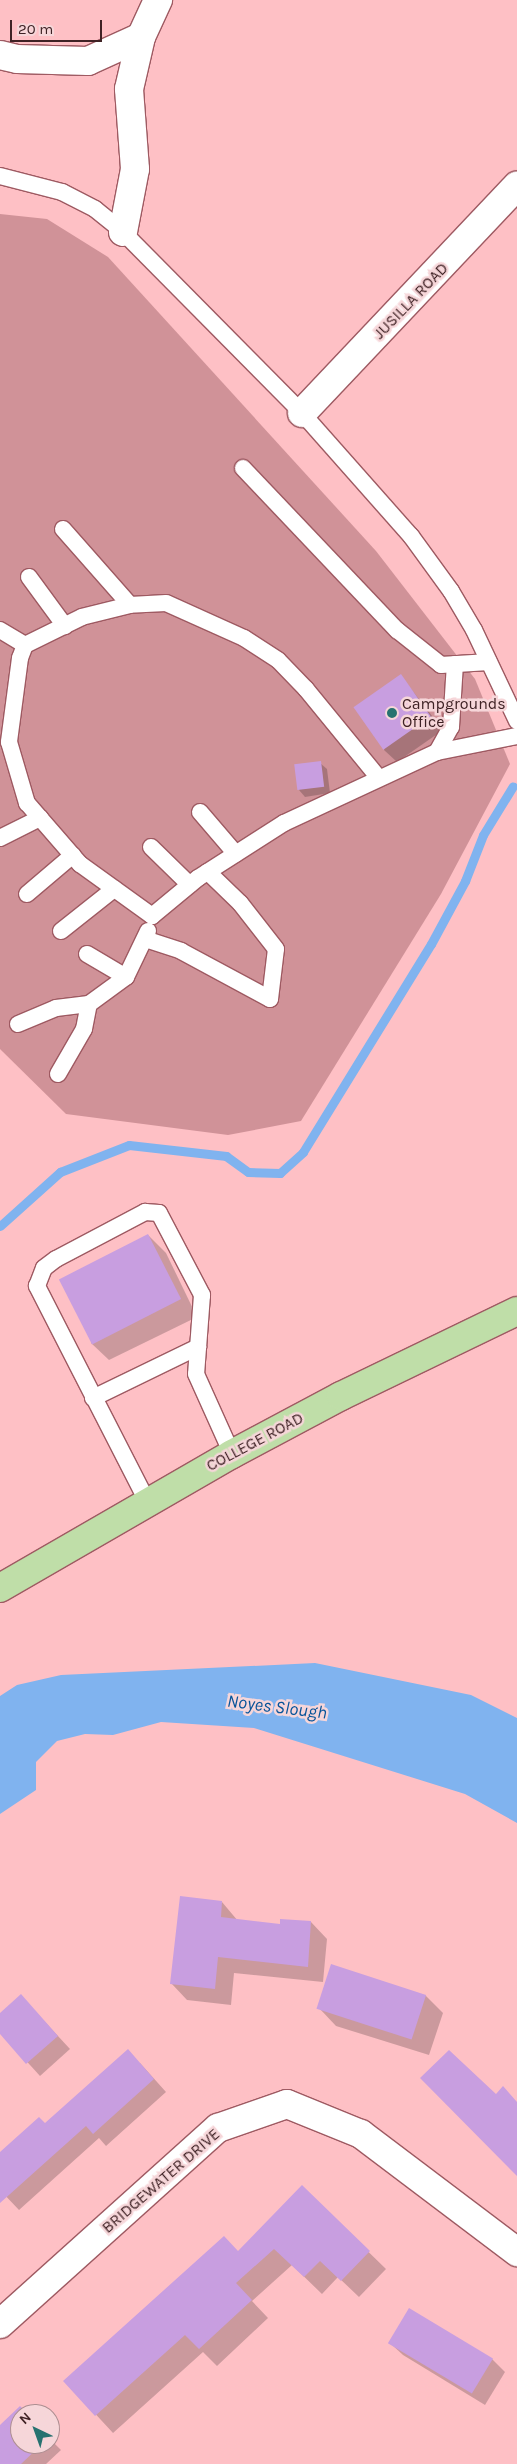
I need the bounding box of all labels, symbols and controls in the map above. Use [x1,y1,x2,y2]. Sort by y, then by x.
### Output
scale bar [12,10,105,42]
text: 20 m [18,20,53,38]
street label: JUSILLA ROAD [370,259,452,343]
place label: Campgrounds Office [402,694,506,732]
marker: Campgrounds Office [386,707,398,719]
street label: COLLEGE ROAD [203,1408,307,1476]
water label: Noyes Slough [226,1690,328,1724]
street label: BRIDGEWATER DRIVE [98,2125,224,2237]
north arrow [10,2404,60,2454]
text: N [16,2409,35,2428]

